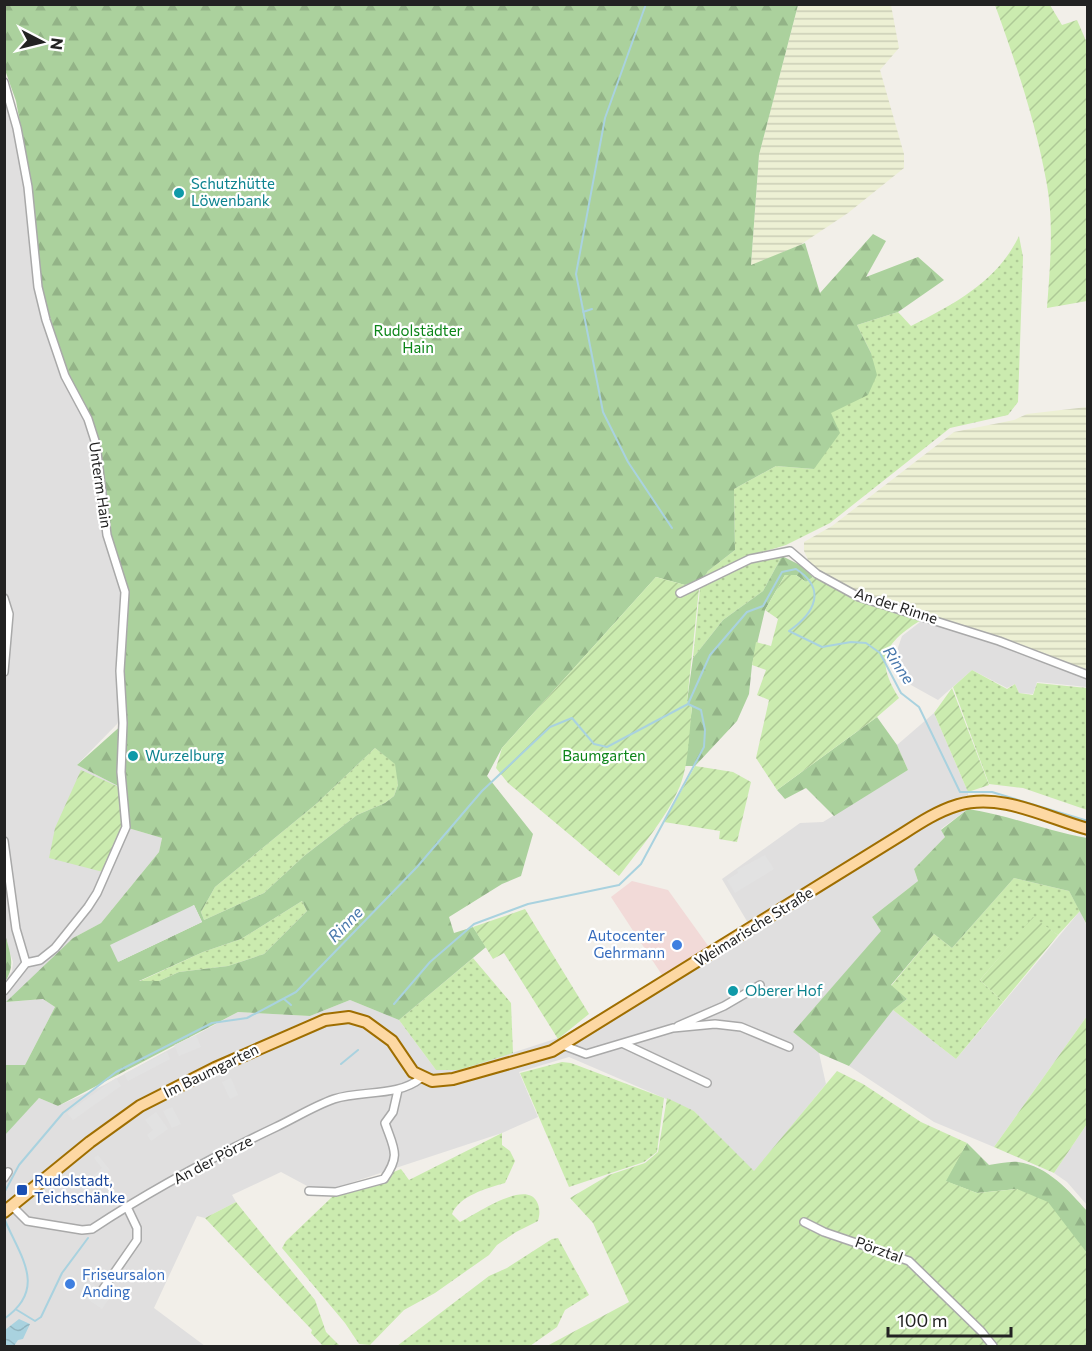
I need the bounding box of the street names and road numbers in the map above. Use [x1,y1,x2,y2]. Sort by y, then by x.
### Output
street label: Unterm Hain [86,441,116,529]
street label: An der Rinne [853,583,940,627]
street label: Weimarische Straße [691,882,816,970]
street label: Im Baumgarten [160,1039,261,1101]
street label: An der Pörze [170,1131,255,1187]
street label: Pörztal [853,1232,906,1266]

